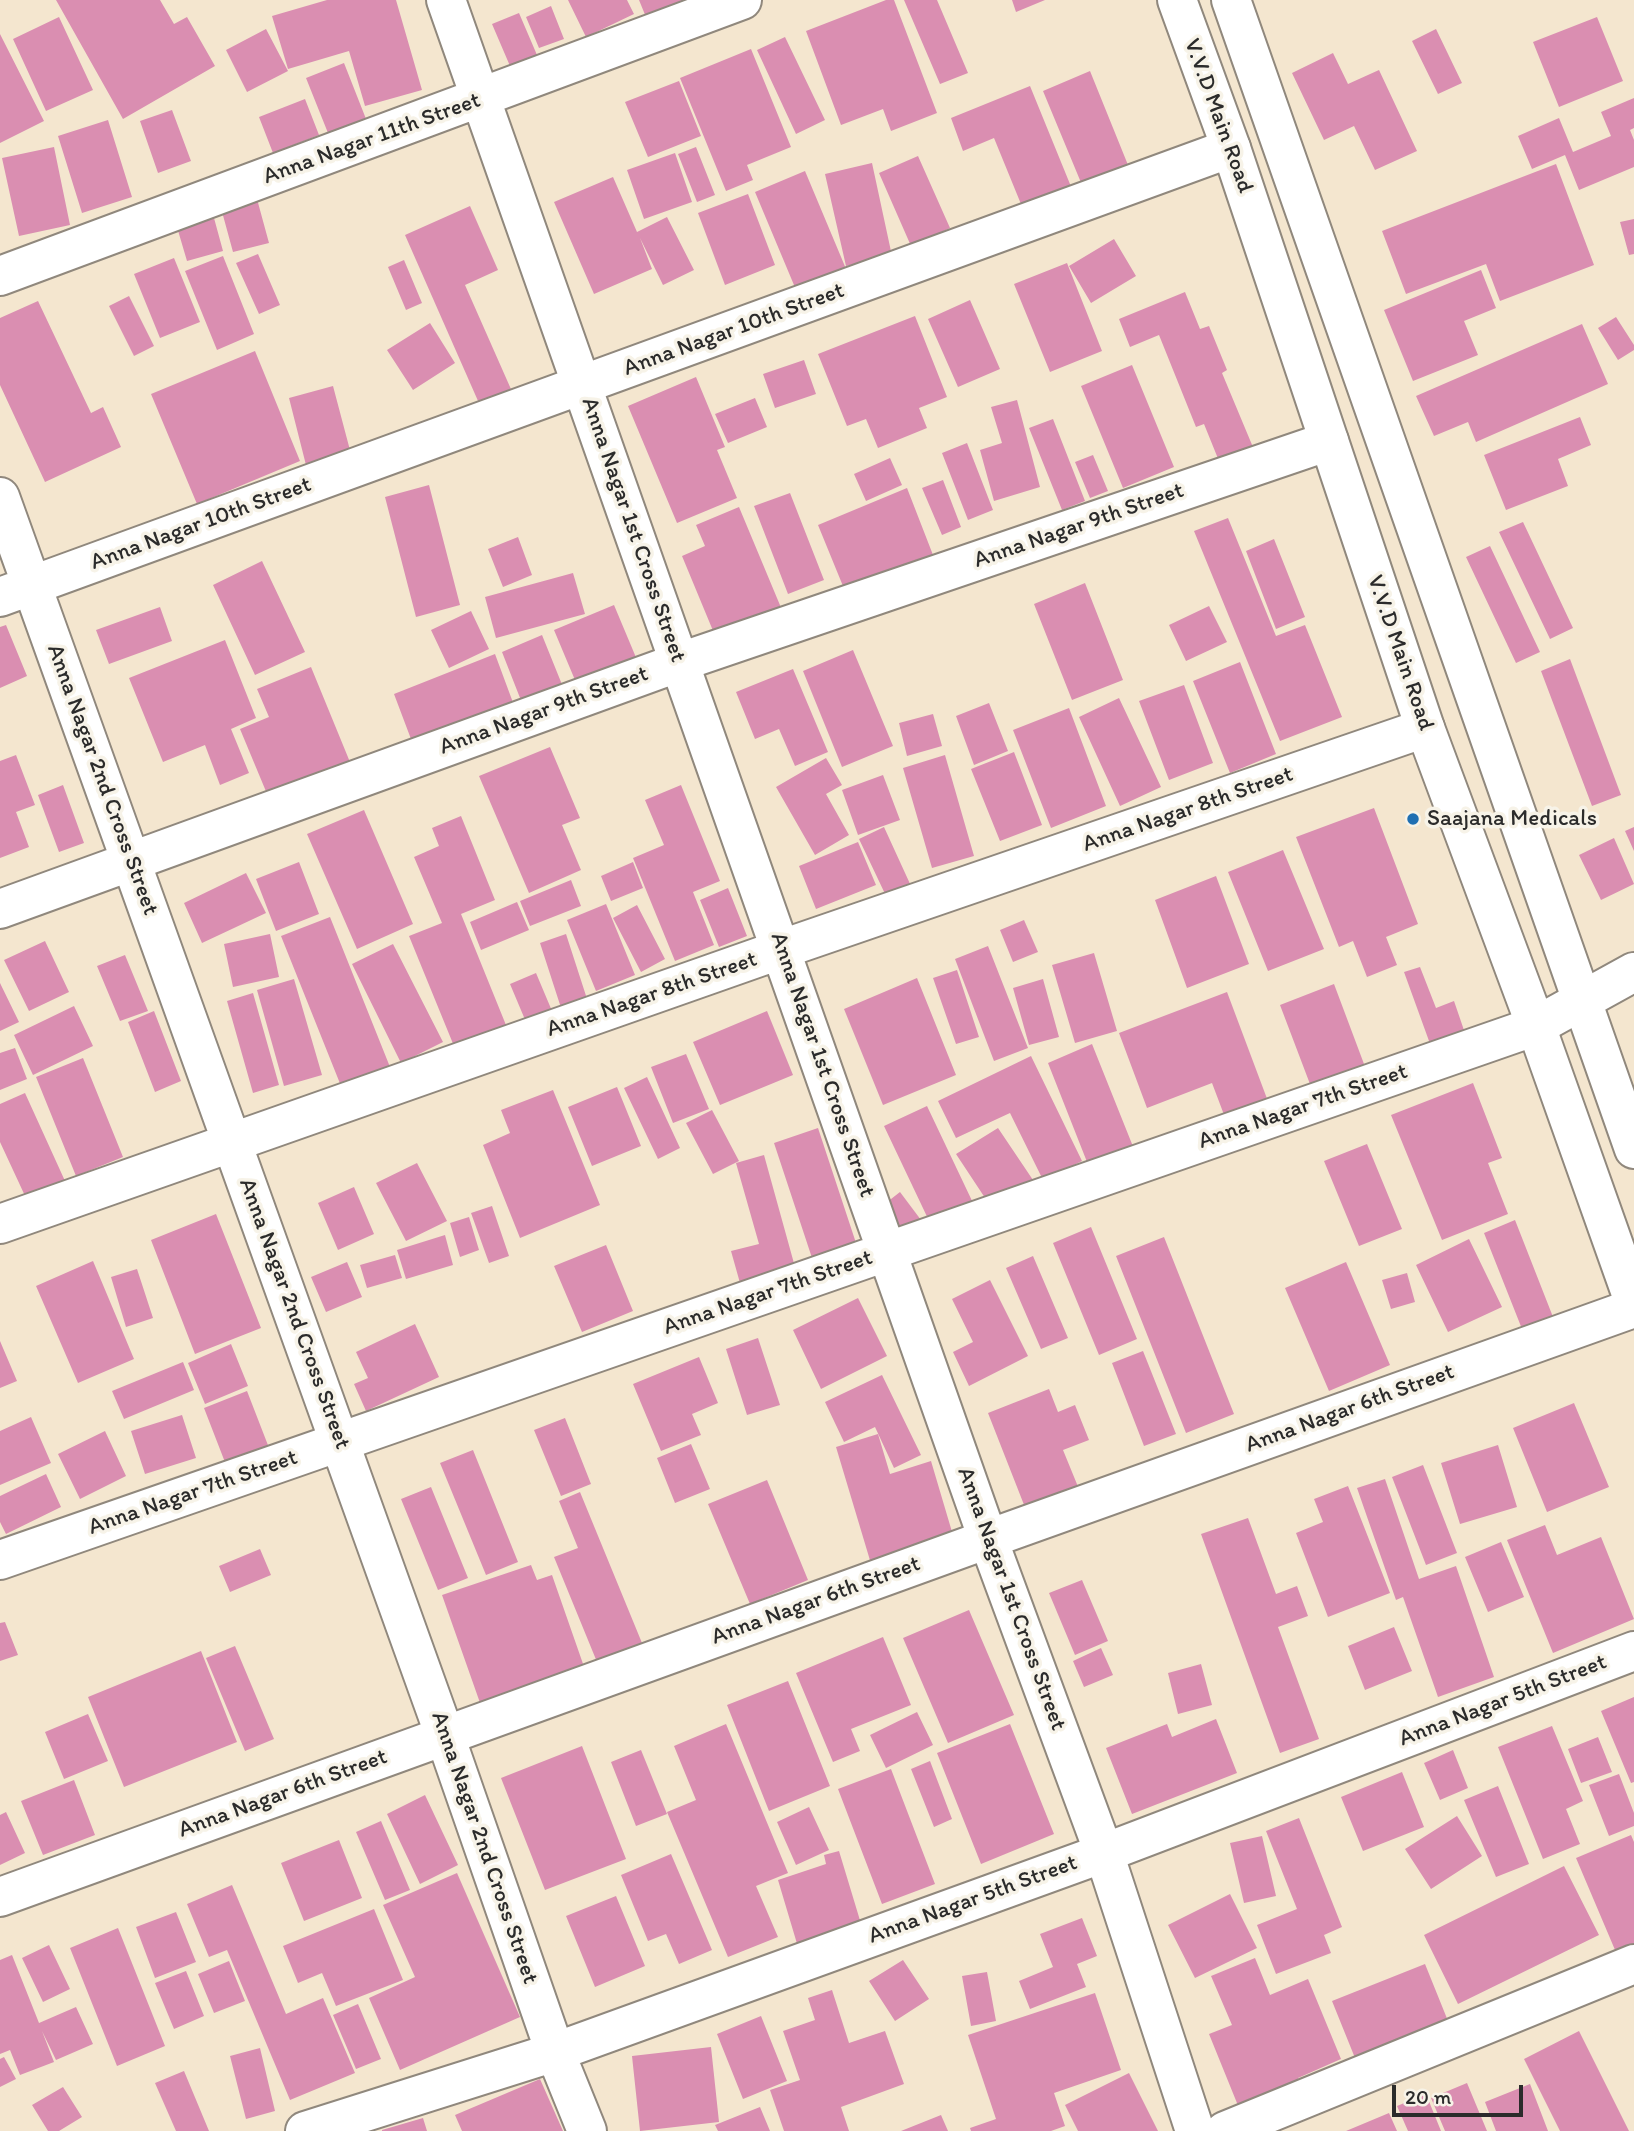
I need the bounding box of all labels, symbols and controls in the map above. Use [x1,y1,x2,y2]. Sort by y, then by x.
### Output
street label: V.V.D Main Road [1177,35,1259,197]
street label: Anna Nagar 11th Street [260,87,484,191]
street label: Anna Nagar 10th Street [620,277,848,383]
street label: Anna Nagar 1st Cross Street [575,394,691,666]
street label: Anna Nagar 10th Street [87,471,315,577]
street label: Anna Nagar 9th Street [971,477,1187,575]
street label: V.V.D Main Road [1361,572,1439,734]
street label: Anna Nagar 2nd Cross Street [40,641,164,919]
street label: Anna Nagar 9th Street [436,660,652,762]
street label: Anna Nagar 8th Street [1079,761,1297,859]
place label: Saajana Medicals [1427,805,1597,833]
marker: Saajana Medicals [1405,811,1421,827]
street label: Anna Nagar 1st Cross Street [764,929,880,1201]
street label: Anna Nagar 8th Street [543,946,761,1044]
street label: Anna Nagar 7th Street [1195,1058,1411,1156]
street label: Anna Nagar 2nd Cross Street [232,1175,356,1453]
street label: Anna Nagar 7th Street [660,1244,876,1342]
street label: Anna Nagar 6th Street [1242,1358,1458,1460]
street label: Anna Nagar 7th Street [85,1444,301,1542]
street label: Anna Nagar 1st Cross Street [950,1464,1072,1734]
street label: Anna Nagar 6th Street [708,1550,924,1652]
street label: Anna Nagar 5th Street [1395,1649,1611,1753]
street label: Anna Nagar 2nd Cross Street [424,1708,544,1988]
street label: Anna Nagar 6th Street [175,1743,391,1845]
street label: Anna Nagar 5th Street [865,1849,1081,1951]
scale bar [1396,2072,1527,2116]
text: 20 m [1405,2084,1451,2109]

